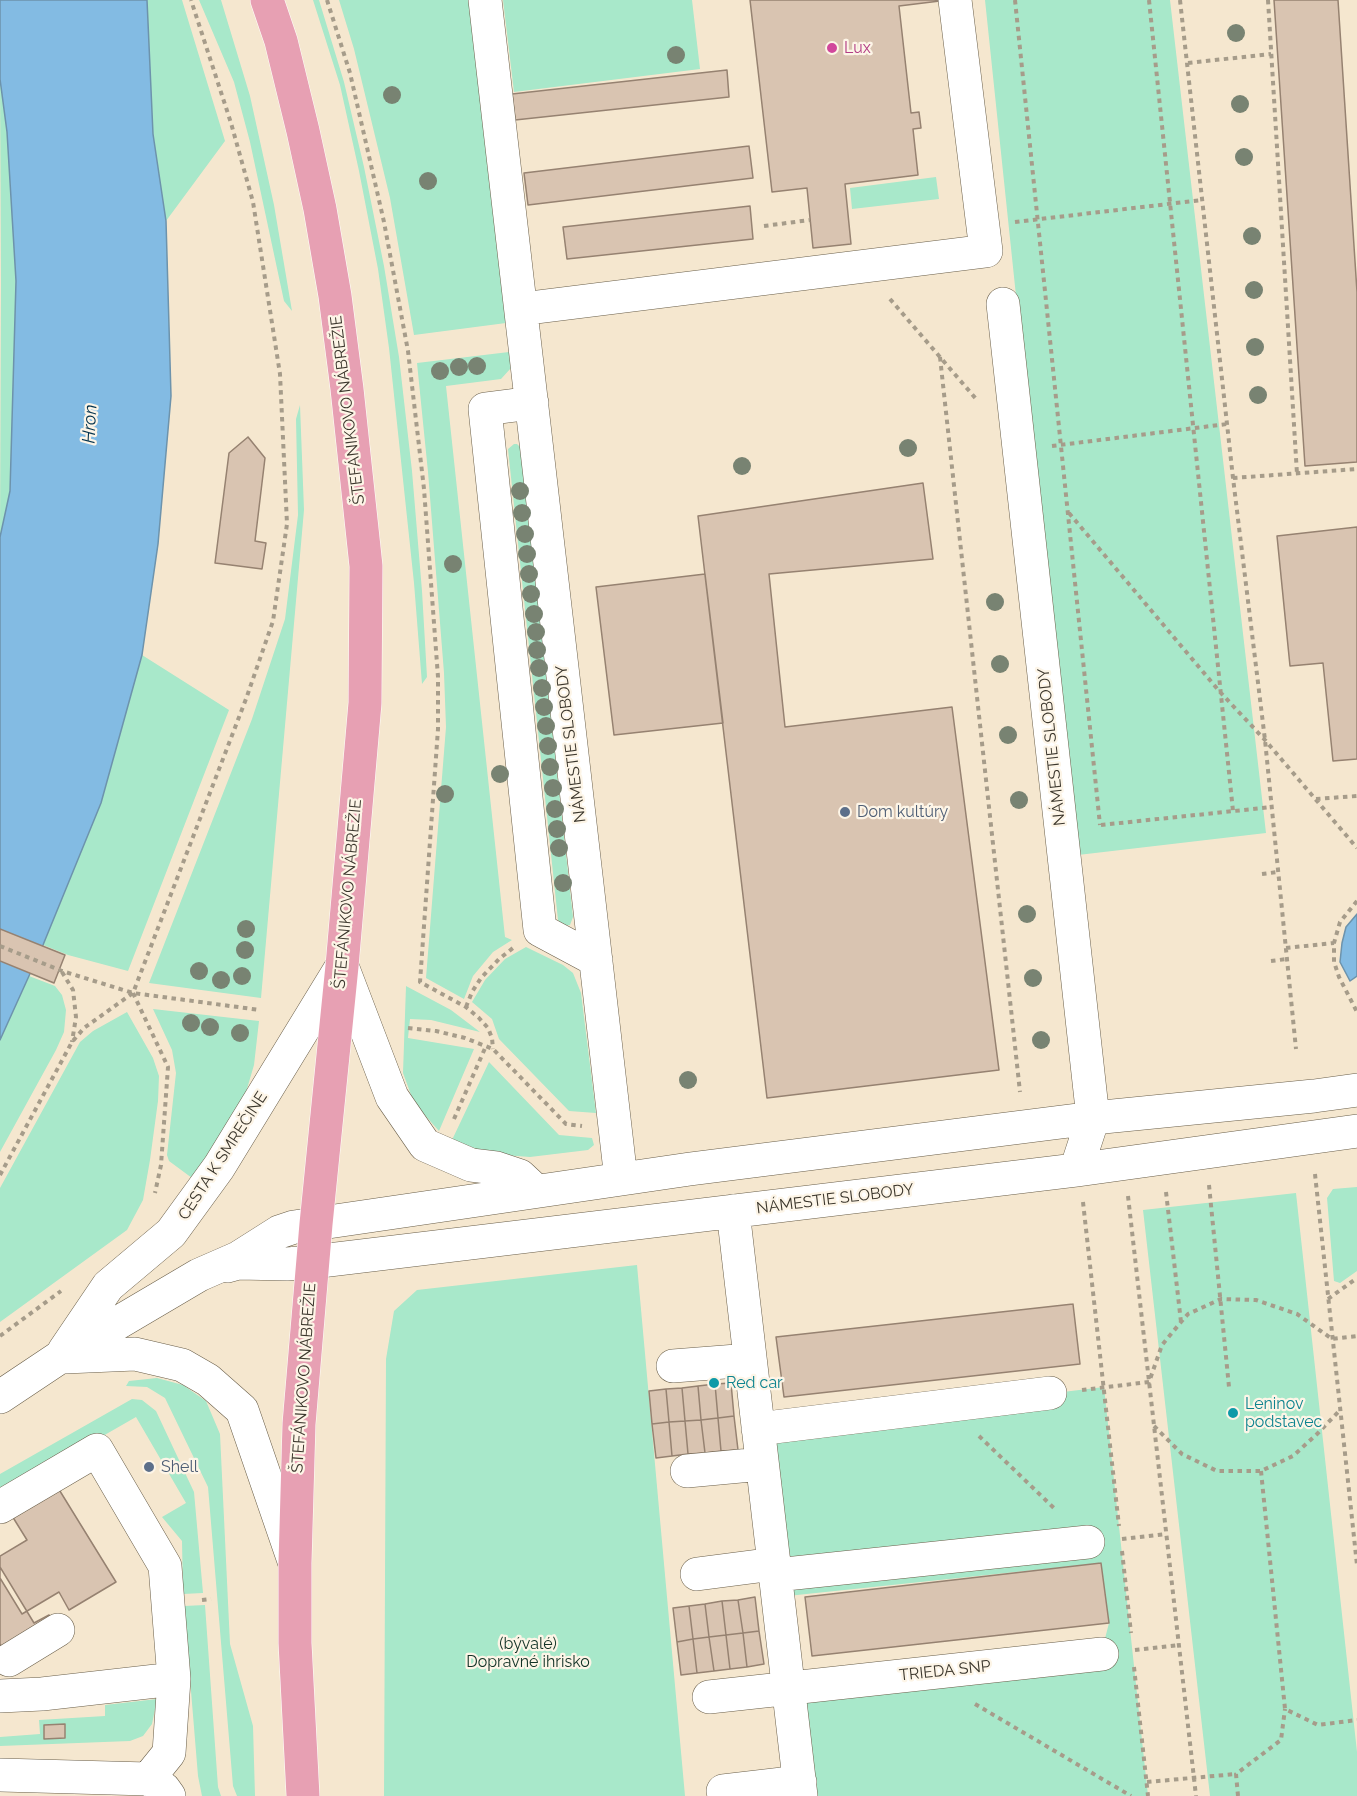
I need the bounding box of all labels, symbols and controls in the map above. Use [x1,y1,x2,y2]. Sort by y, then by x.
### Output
place label: Lux [844,38,871,58]
marker: Lux [825,41,839,55]
street label: ŠTEFÁNIKOVO NÁBREŽIE [327,314,369,506]
water label: Hron [78,404,102,444]
street label: NÁMESTIE SLOBODY [552,664,590,824]
street label: NÁMESTIE SLOBODY [1034,667,1070,827]
street label: ŠTEFÁNIKOVO NÁBREŽIE [330,798,366,990]
place label: Dom kultúry [857,802,948,822]
marker: Dom kultúry [838,805,852,819]
street label: CESTA K SMREČINE [174,1088,272,1224]
street label: NÁMESTIE SLOBODY [755,1180,915,1218]
street label: ŠTEFÁNIKOVO NÁBREŽIE [288,1282,320,1474]
place label: Red car [726,1373,783,1393]
marker: Red car [707,1376,721,1390]
place label: Leninov podstavec [1245,1394,1322,1432]
marker: Leninov podstavec [1226,1406,1240,1420]
place label: Shell [161,1457,198,1477]
marker: Shell [142,1460,156,1474]
park label: (bývalé) Dopravné ihrisko [466,1634,590,1672]
street label: TRIEDA SNP [898,1657,992,1685]

